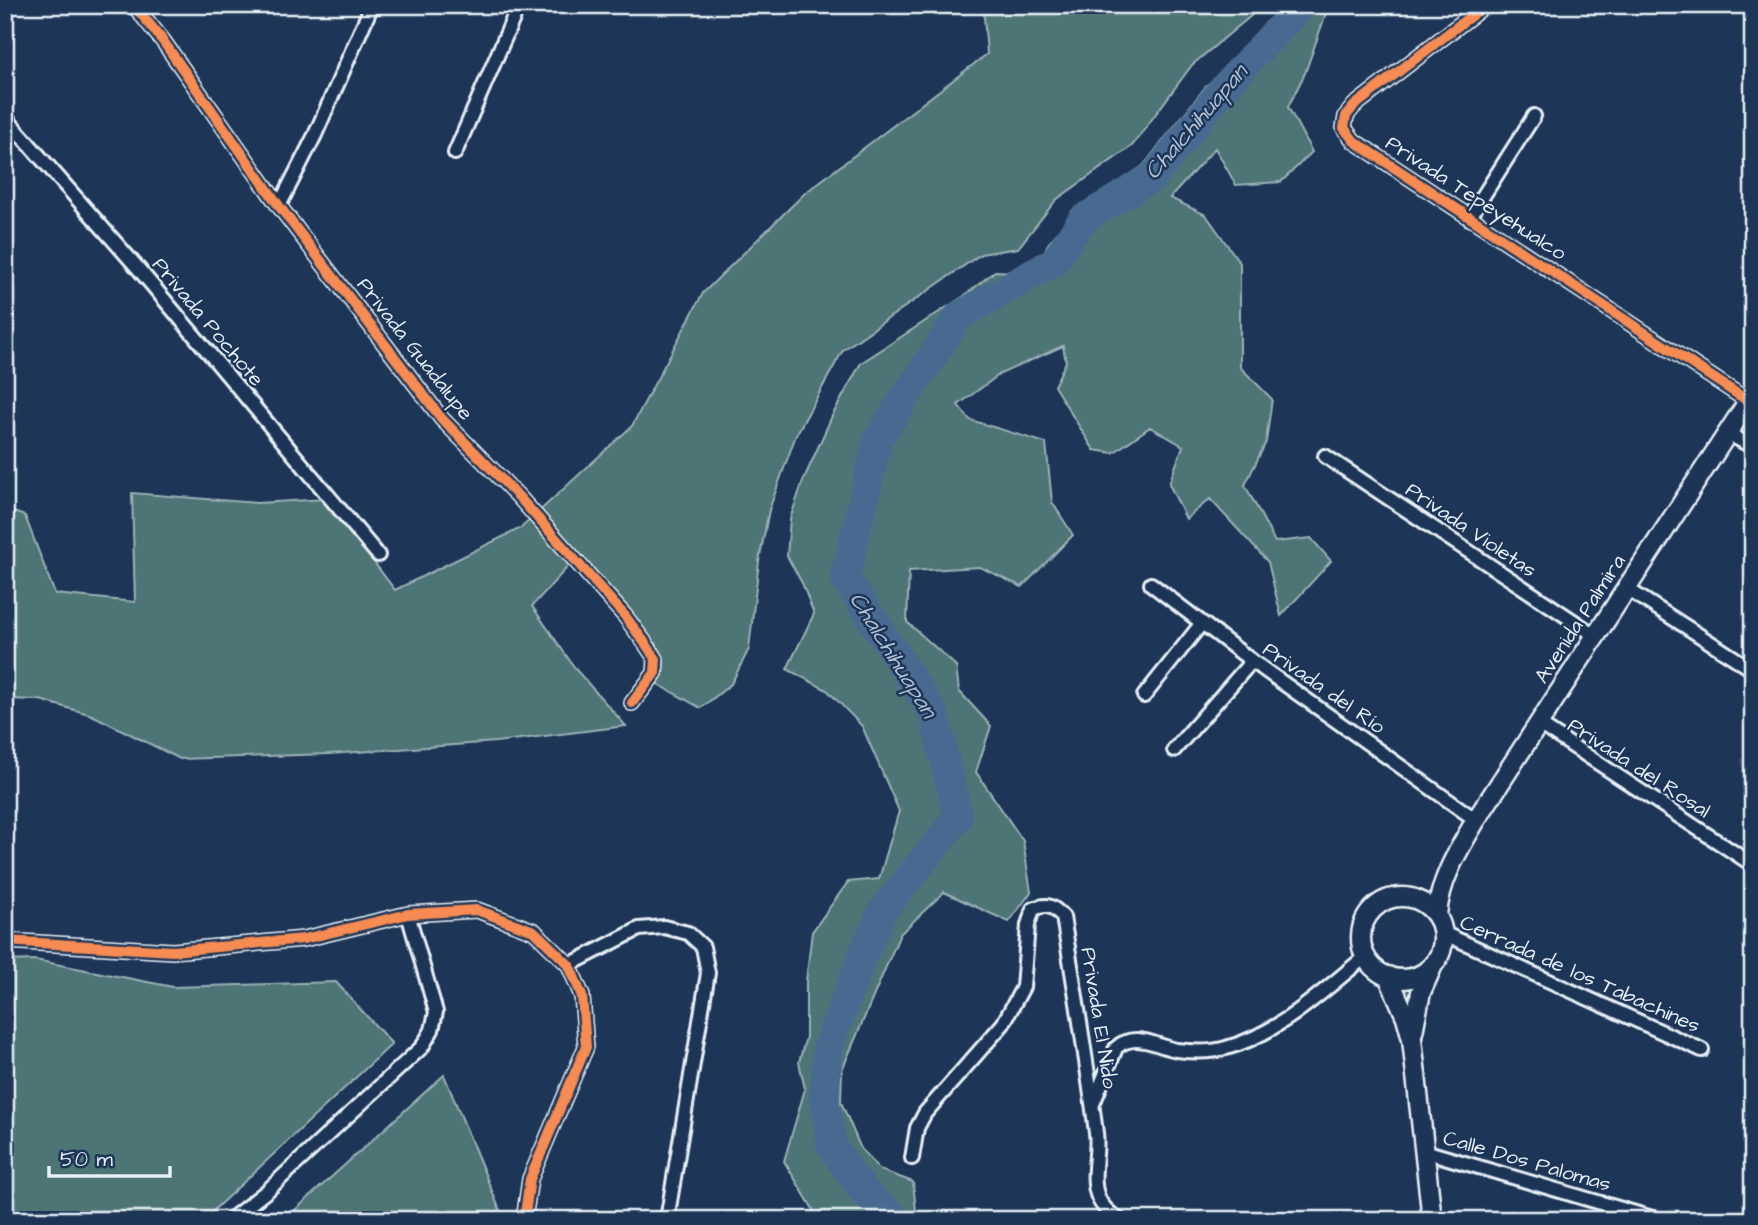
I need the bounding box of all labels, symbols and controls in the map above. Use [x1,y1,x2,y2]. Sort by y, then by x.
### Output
water label: Chalchihuapan [1137,56,1257,187]
street label: Privada Tepeyehualco [1379,129,1572,269]
street label: Privada Pochote [145,251,271,393]
street label: Privada Guadalupe [349,272,480,427]
street label: Privada Violetas [1400,475,1542,585]
street label: Avenida Palmira [1527,549,1633,689]
water label: Chalchihuapan [841,586,946,726]
street label: Privada del Río [1257,635,1391,741]
street label: Privada del Rosal [1562,711,1716,825]
street label: Cerrada de los Tabachines [1455,908,1705,1040]
street label: Privada El Nido [1074,945,1125,1091]
street label: Calle Dos Palomas [1440,1123,1614,1199]
scale bar [49,1134,170,1178]
text: 50 m [60,1145,114,1174]

